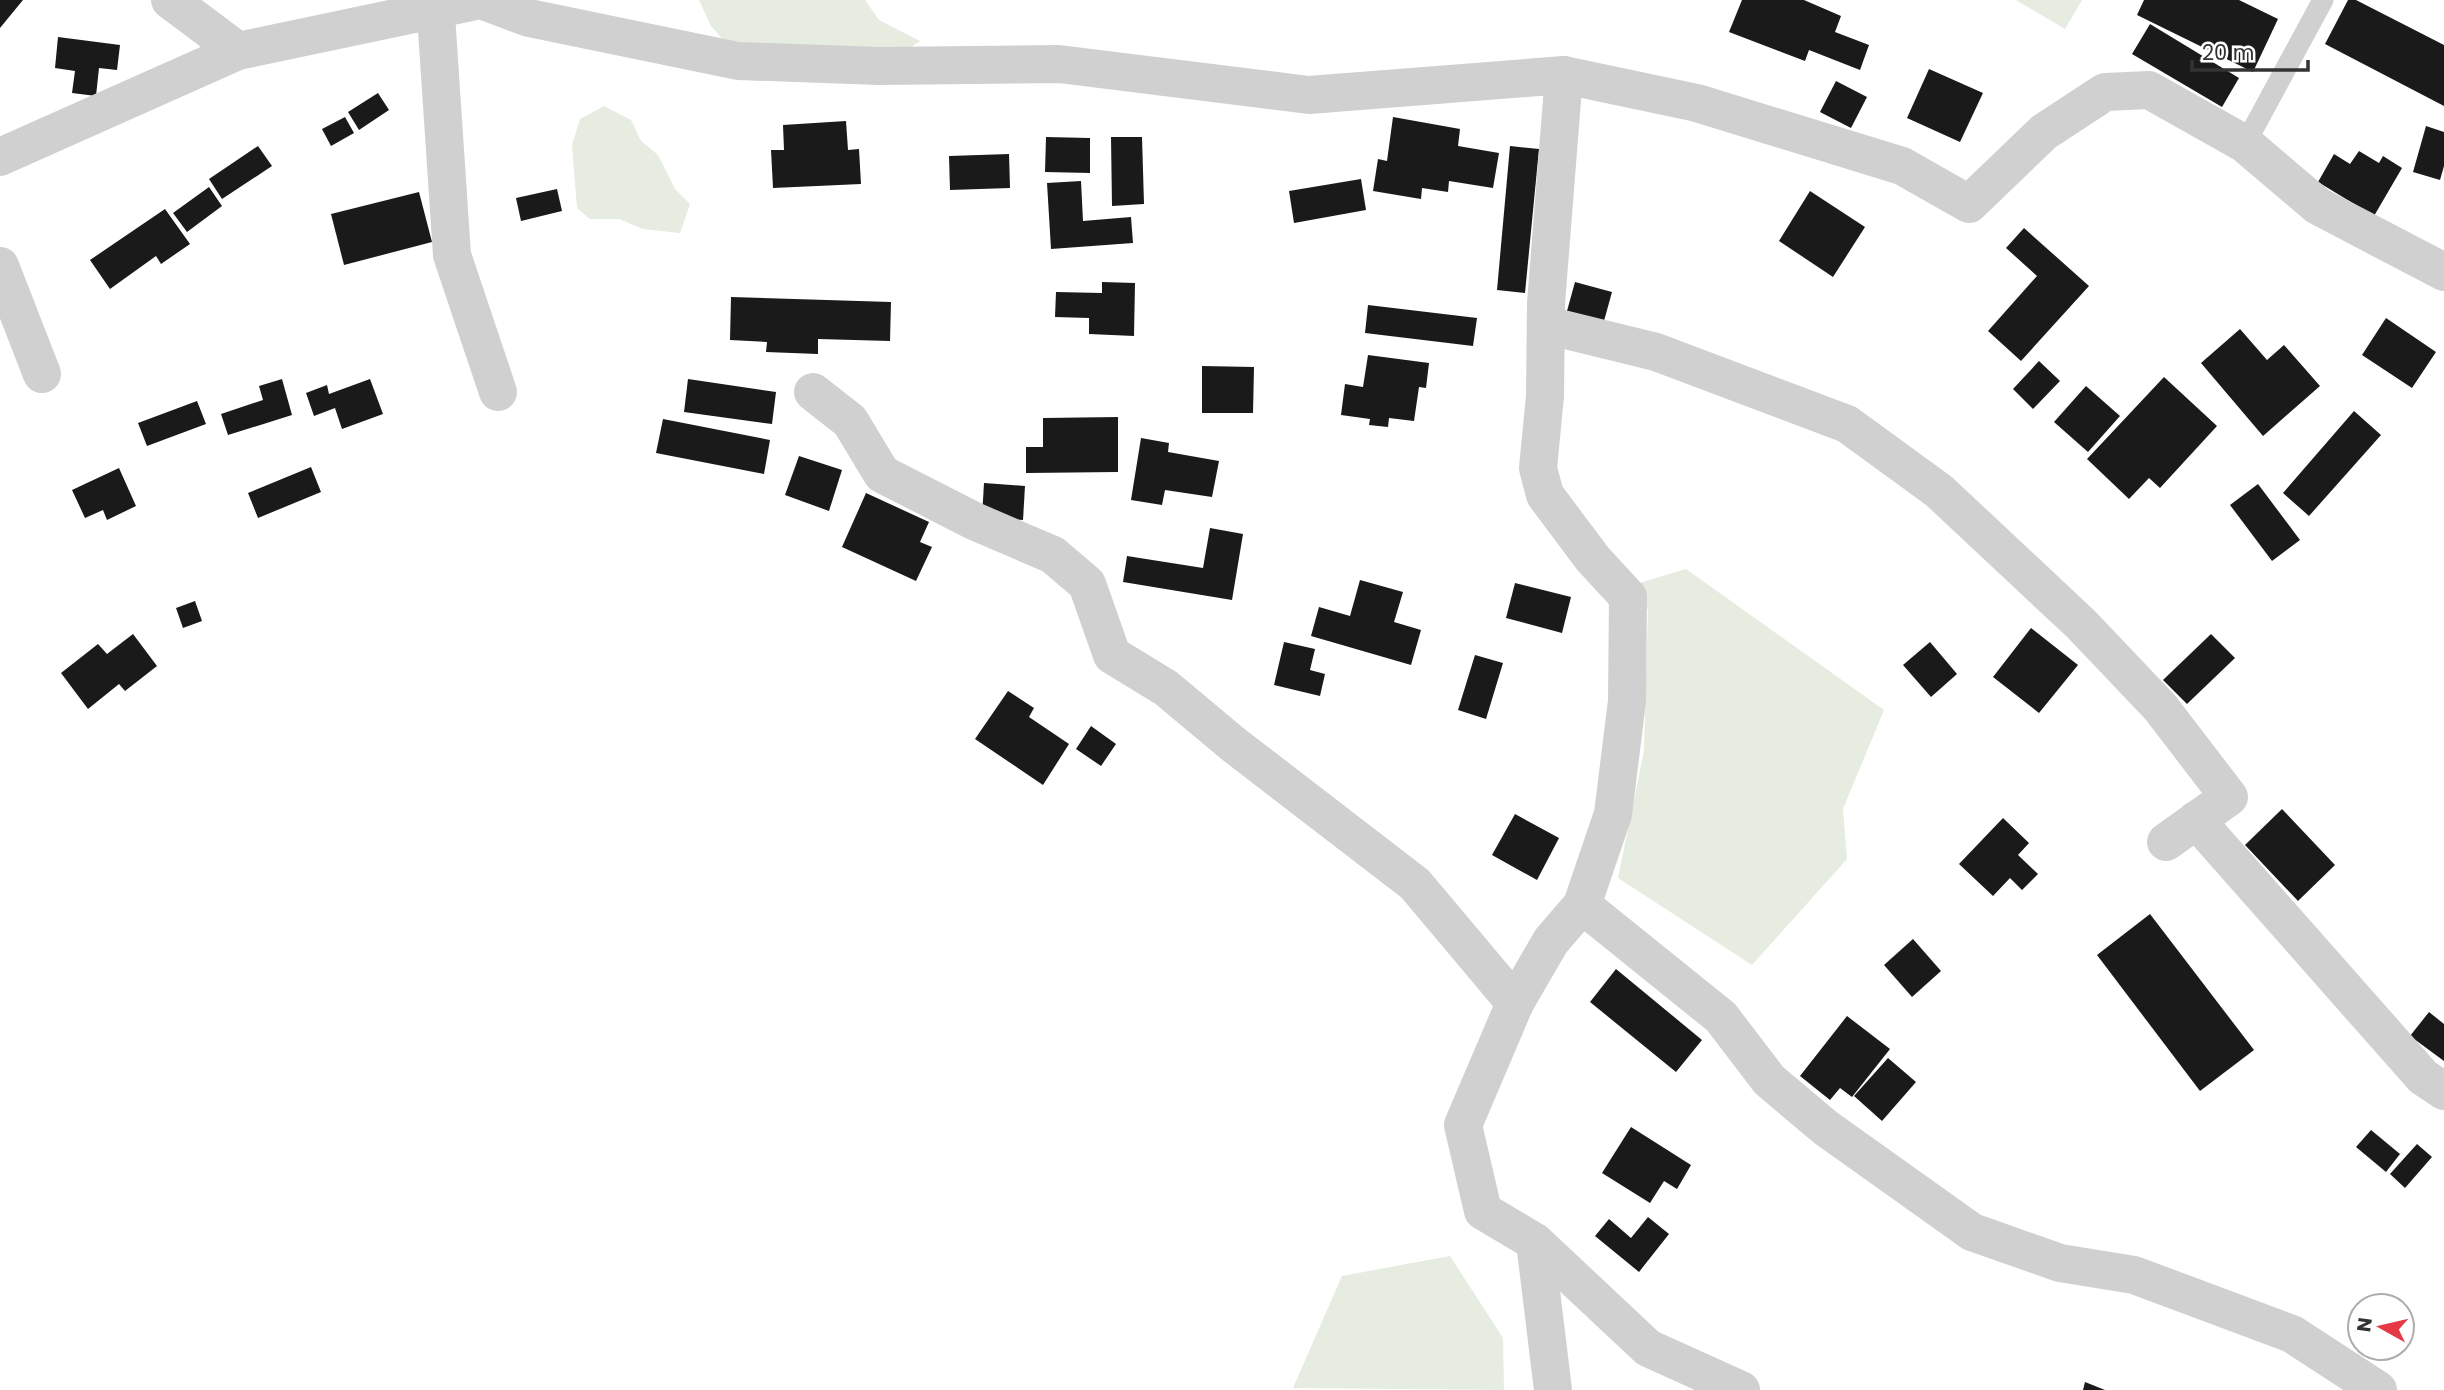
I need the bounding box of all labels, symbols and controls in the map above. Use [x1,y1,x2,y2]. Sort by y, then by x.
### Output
scale bar [2192,28,2308,72]
text: 20 m [2202,38,2255,67]
north arrow [2346,1292,2416,1362]
text: N [2350,1316,2379,1334]

